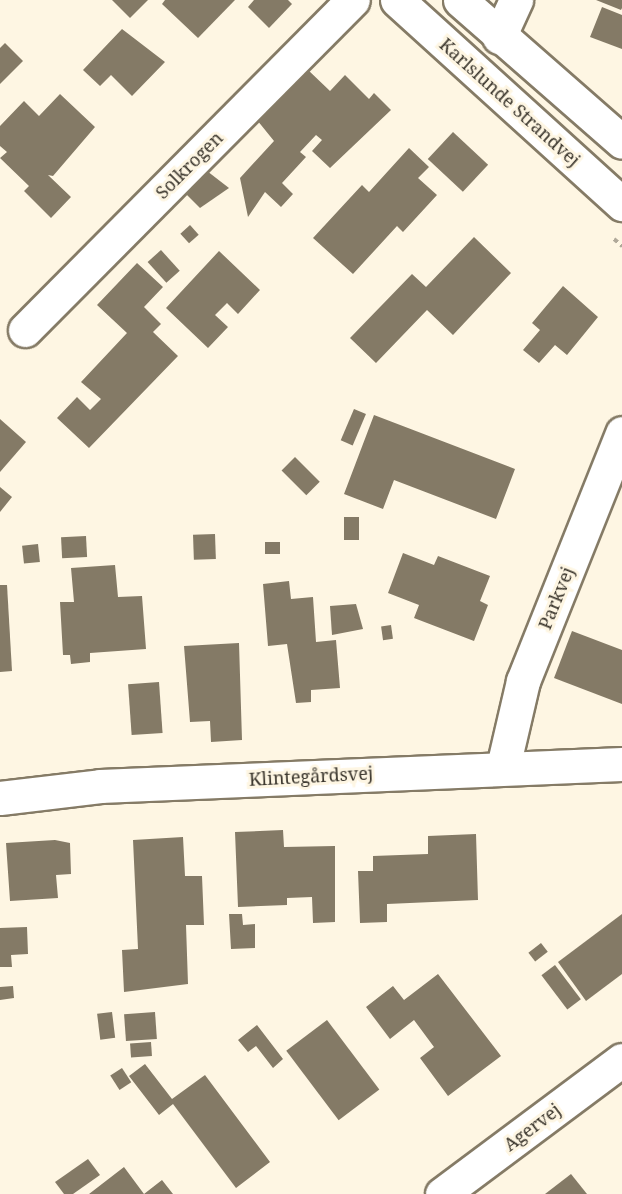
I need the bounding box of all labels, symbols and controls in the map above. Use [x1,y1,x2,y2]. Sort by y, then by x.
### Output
street label: Karlslunde Strandvej [435,33,585,171]
street label: Solkrogen [151,127,227,203]
street label: Parkvej [534,564,578,632]
street label: Klintegårdsvej [248,762,374,790]
street label: Agervej [499,1099,565,1155]

